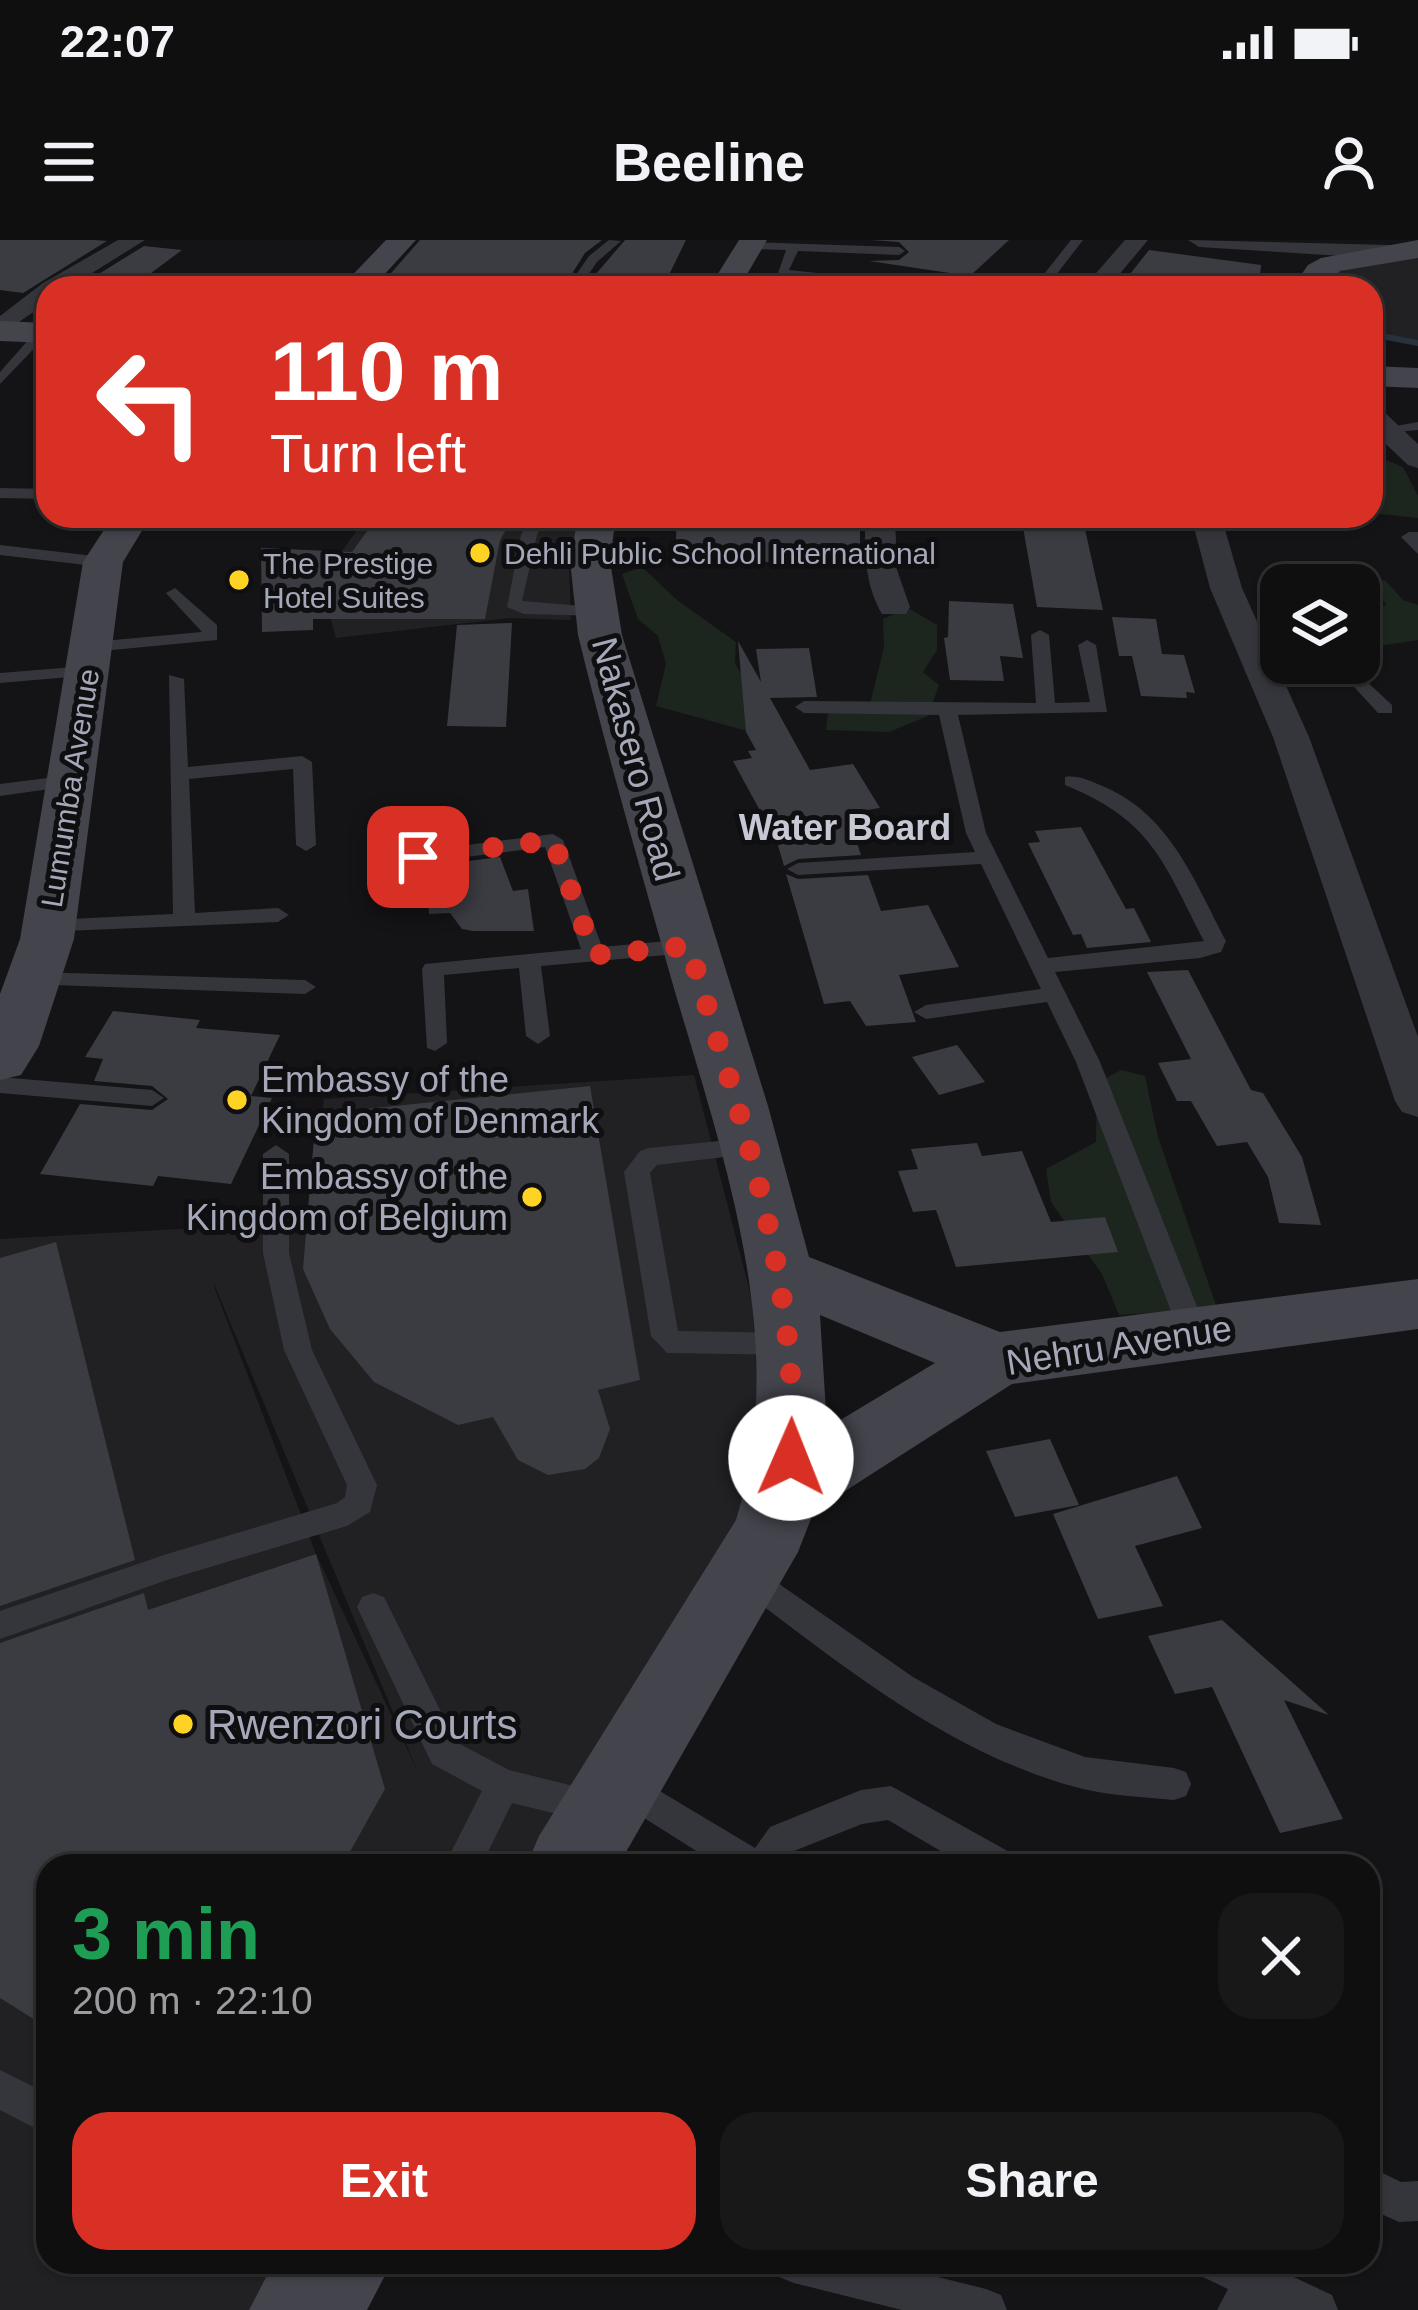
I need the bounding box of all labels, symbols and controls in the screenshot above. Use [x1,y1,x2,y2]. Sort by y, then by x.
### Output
text: 22:07 [60,16,175,67]
icon: menu [36,129,102,195]
icon: person [1316,129,1382,195]
text: Beeline [613,132,805,192]
icon: left [72,324,228,480]
text: 110 m [270,324,504,418]
text: Turn left [270,423,466,483]
place label: Dehli Public School International [504,537,936,570]
marker: Dehli Public School International [467,540,493,566]
place label: The Prestige Hotel Suites [263,547,433,614]
map controls [1260,564,1380,684]
button: layers [1260,564,1380,684]
marker: The Prestige Hotel Suites [226,567,252,593]
street label: Nakasero Road [584,633,688,885]
street label: Lumumba Avenue [35,666,105,910]
pin [367,806,469,908]
district label: Water Board [739,807,951,848]
icon: arrive [385,824,451,890]
place label: Embassy of the Kingdom of Denmark [261,1059,600,1141]
marker: Embassy of the Kingdom of Denmark [224,1087,250,1113]
place label: Embassy of the Kingdom of Belgium [186,1156,508,1238]
marker: Embassy of the Kingdom of Belgium [519,1184,545,1210]
street label: Nehru Avenue [1003,1307,1235,1383]
position arrow [728,1395,854,1521]
place label: Rwenzori Courts [207,1701,517,1748]
marker: Rwenzori Courts [170,1711,196,1737]
button: close [1218,1893,1344,2019]
text: 3 min [72,1894,260,1974]
text: 200 m · 22:10 [72,1979,313,2022]
button: Exit [72,2112,696,2250]
button: Share [720,2112,1344,2250]

